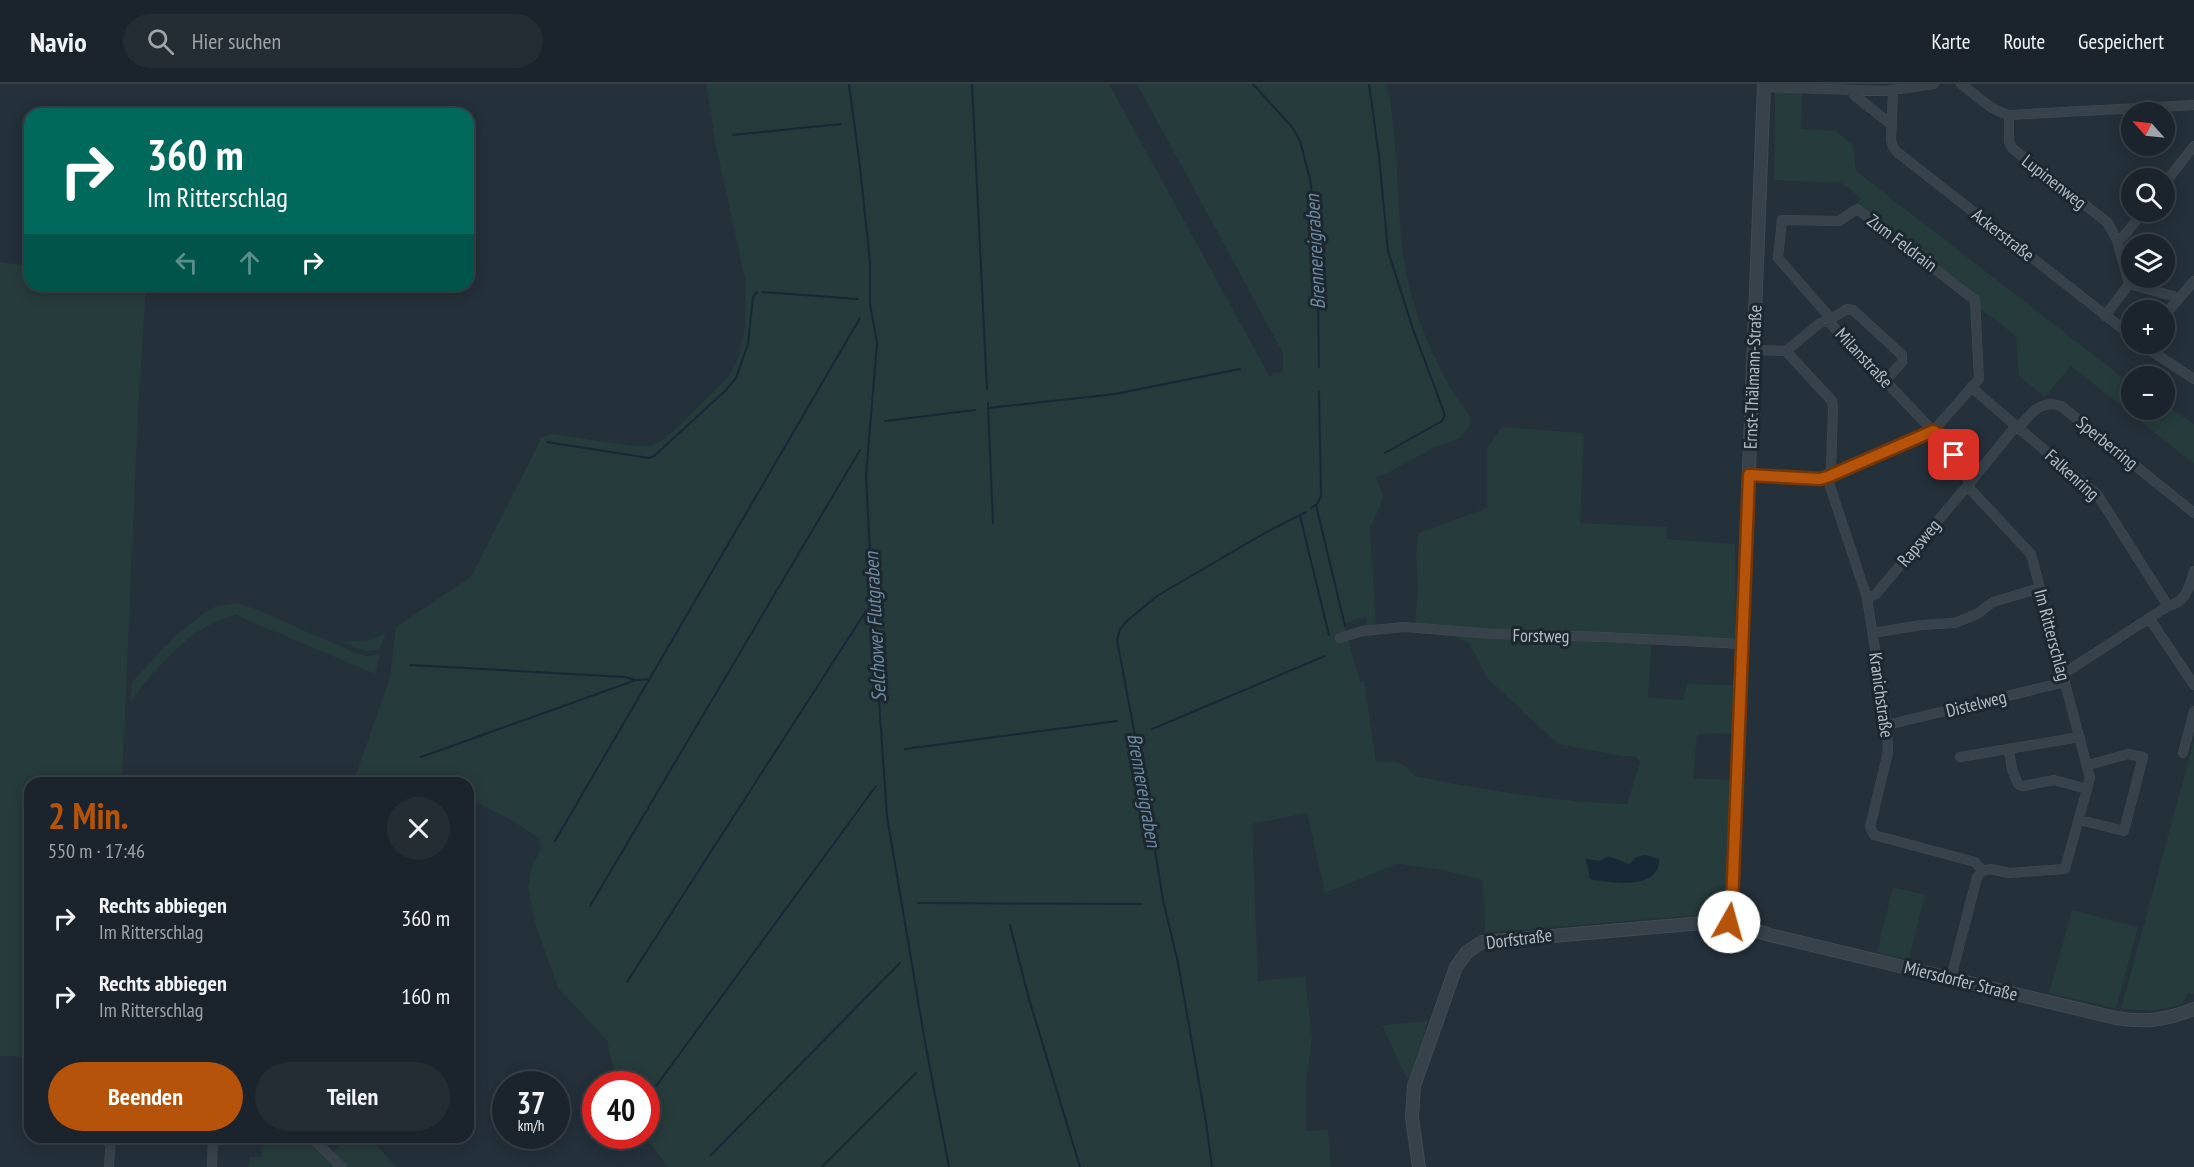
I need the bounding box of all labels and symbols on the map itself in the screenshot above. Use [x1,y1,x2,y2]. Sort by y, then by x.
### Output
north arrow [2121,102,2175,156]
street label: Lupinenweg [2017,149,2091,214]
water label: Brennereigraben [1299,193,1331,310]
street label: Ackerstraße [1967,203,2039,266]
street label: Zum Feldrain [1863,209,1942,276]
street label: Ernst-Thälmann-Straße [1738,304,1767,450]
street label: Milanstraße [1831,323,1898,393]
street label: Sperberring [2072,411,2143,474]
pin [1928,429,1979,480]
street label: Falkenring [2040,444,2104,505]
street label: Rapsweg [1892,514,1945,571]
water label: Selchower Flutgraben [858,550,892,703]
street label: Im Ritterschlag [2029,587,2076,683]
street label: Forstweg [1512,624,1570,647]
street label: Kranichstraße [1864,651,1899,739]
street label: Distelweg [1943,685,2008,722]
water label: Brennereigraben [1121,731,1167,850]
position arrow [1697,890,1761,954]
street label: Dorfstraße [1485,923,1553,954]
street label: Miersdorfer Straße [1902,955,2020,1006]
speed limit sign: 40 [582,1071,660,1149]

